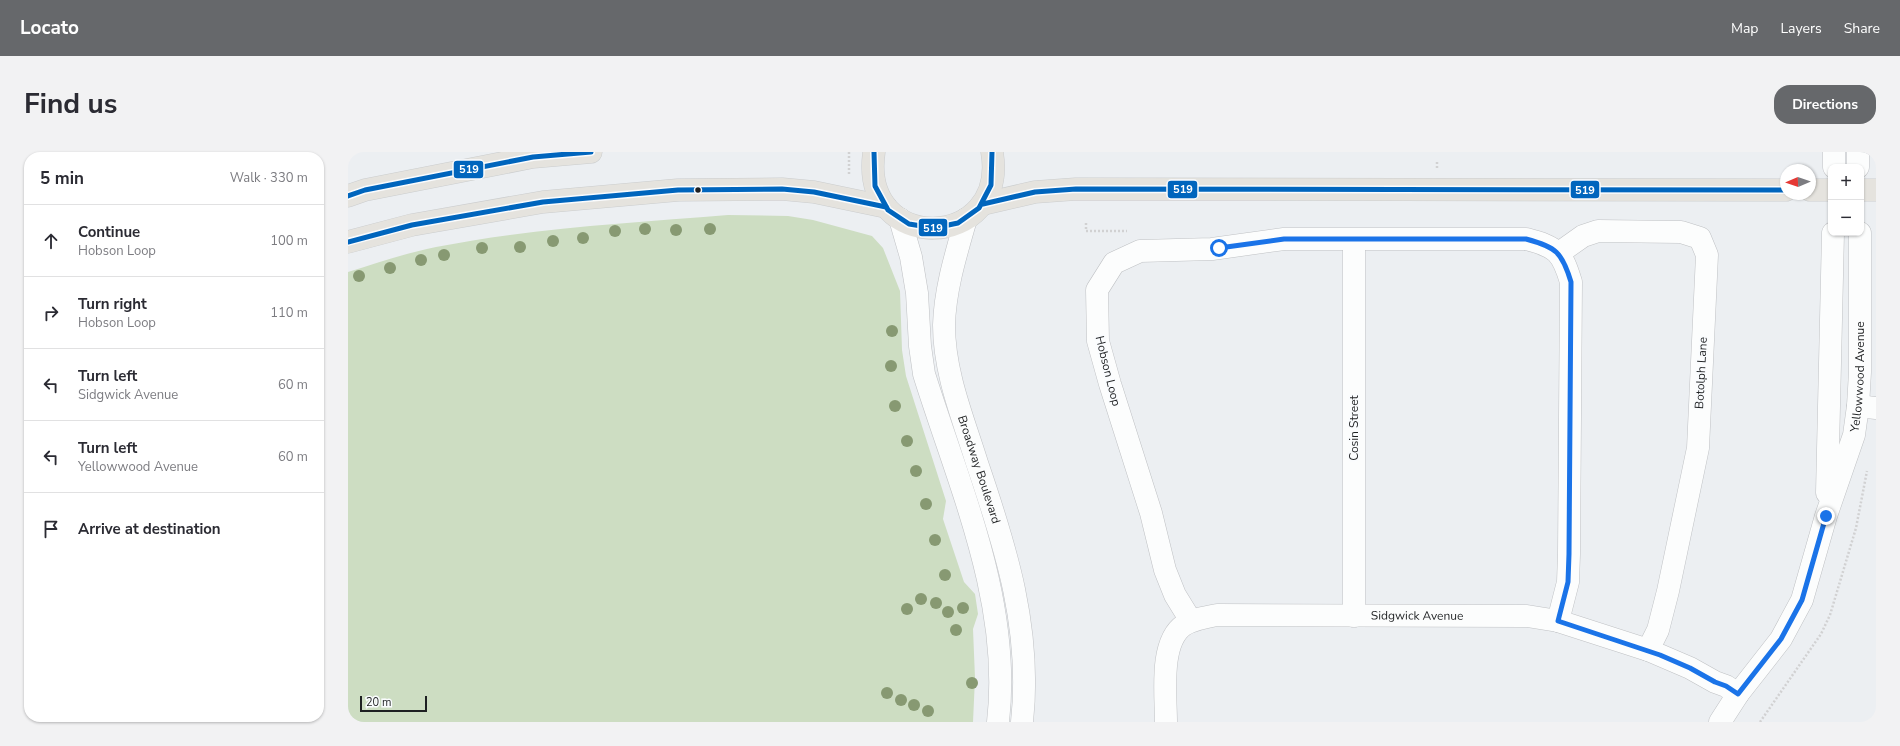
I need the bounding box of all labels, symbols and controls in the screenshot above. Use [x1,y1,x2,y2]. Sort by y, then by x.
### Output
text: Locato [20,15,79,41]
text: Map [1731,19,1758,38]
text: Layers [1780,19,1822,38]
text: Share [1844,19,1880,38]
text: Find us [24,85,118,123]
button: Directions [1774,85,1876,124]
line badge: 519 [453,160,484,179]
text: 519 [459,162,479,177]
north arrow [1780,164,1816,200]
map controls [1828,164,1864,236]
button: + [1828,164,1864,200]
text: 5 min [40,167,84,190]
text: Walk · 330 m [230,169,308,187]
line badge: 519 [1167,180,1198,199]
line badge: 519 [1570,180,1600,199]
text: 519 [1173,182,1193,197]
text: 519 [1575,183,1595,198]
unlabelled marker [693,185,703,195]
button: − [1828,200,1864,236]
line badge: 519 [918,218,948,237]
text: 519 [923,221,943,236]
text: Continue [78,222,140,242]
icon: ahead [40,230,62,252]
text: 100 m [270,232,308,250]
route start [1210,239,1228,257]
text: Hobson Loop [78,242,156,260]
text: Turn right [78,294,147,314]
icon: right [40,302,62,324]
text: 110 m [270,304,308,322]
text: Hobson Loop [78,314,156,332]
street label: Yellowwood Avenue [1846,321,1868,434]
street label: Hobson Loop [1092,334,1124,408]
street label: Botolph Lane [1691,337,1711,409]
text: Turn left [78,366,137,386]
icon: left [40,374,62,396]
text: 60 m [278,376,308,394]
text: Sidgwick Avenue [78,386,178,404]
street label: Cosin Street [1346,394,1362,461]
street label: Broadway Boulevard [954,413,1004,526]
text: Turn left [78,438,137,458]
icon: left [40,446,62,468]
text: 60 m [278,448,308,466]
text: Yellowwood Avenue [78,458,198,476]
route end [1817,507,1835,525]
icon: arrive [40,518,62,540]
text: Arrive at destination [78,519,221,539]
street label: Sidgwick Avenue [1371,607,1463,624]
scale bar [360,694,427,713]
text: 20 m [366,695,391,710]

